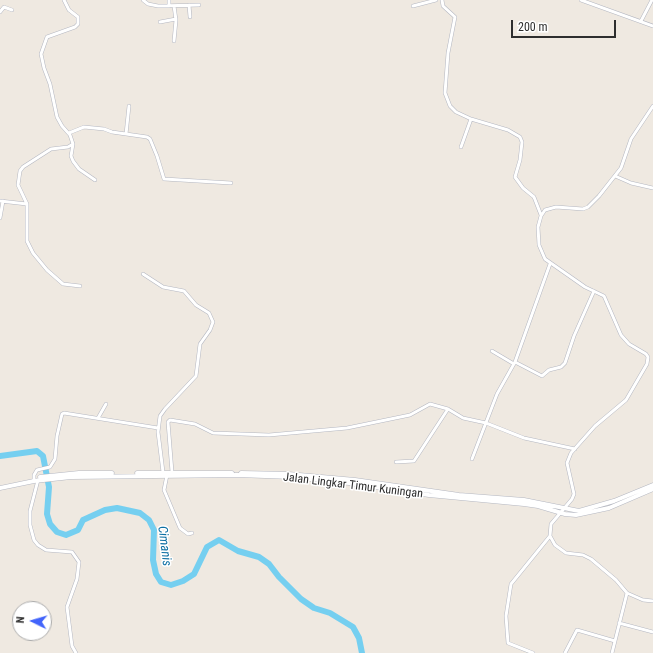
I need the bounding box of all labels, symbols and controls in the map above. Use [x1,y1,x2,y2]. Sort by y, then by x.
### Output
scale bar [513,12,618,38]
text: 200 m [518,20,548,34]
street label: Jalan Lingkar Timur Kuningan [282,470,424,502]
water label: Cimanis [154,525,174,567]
north arrow [12,601,52,641]
text: N [14,616,27,624]

